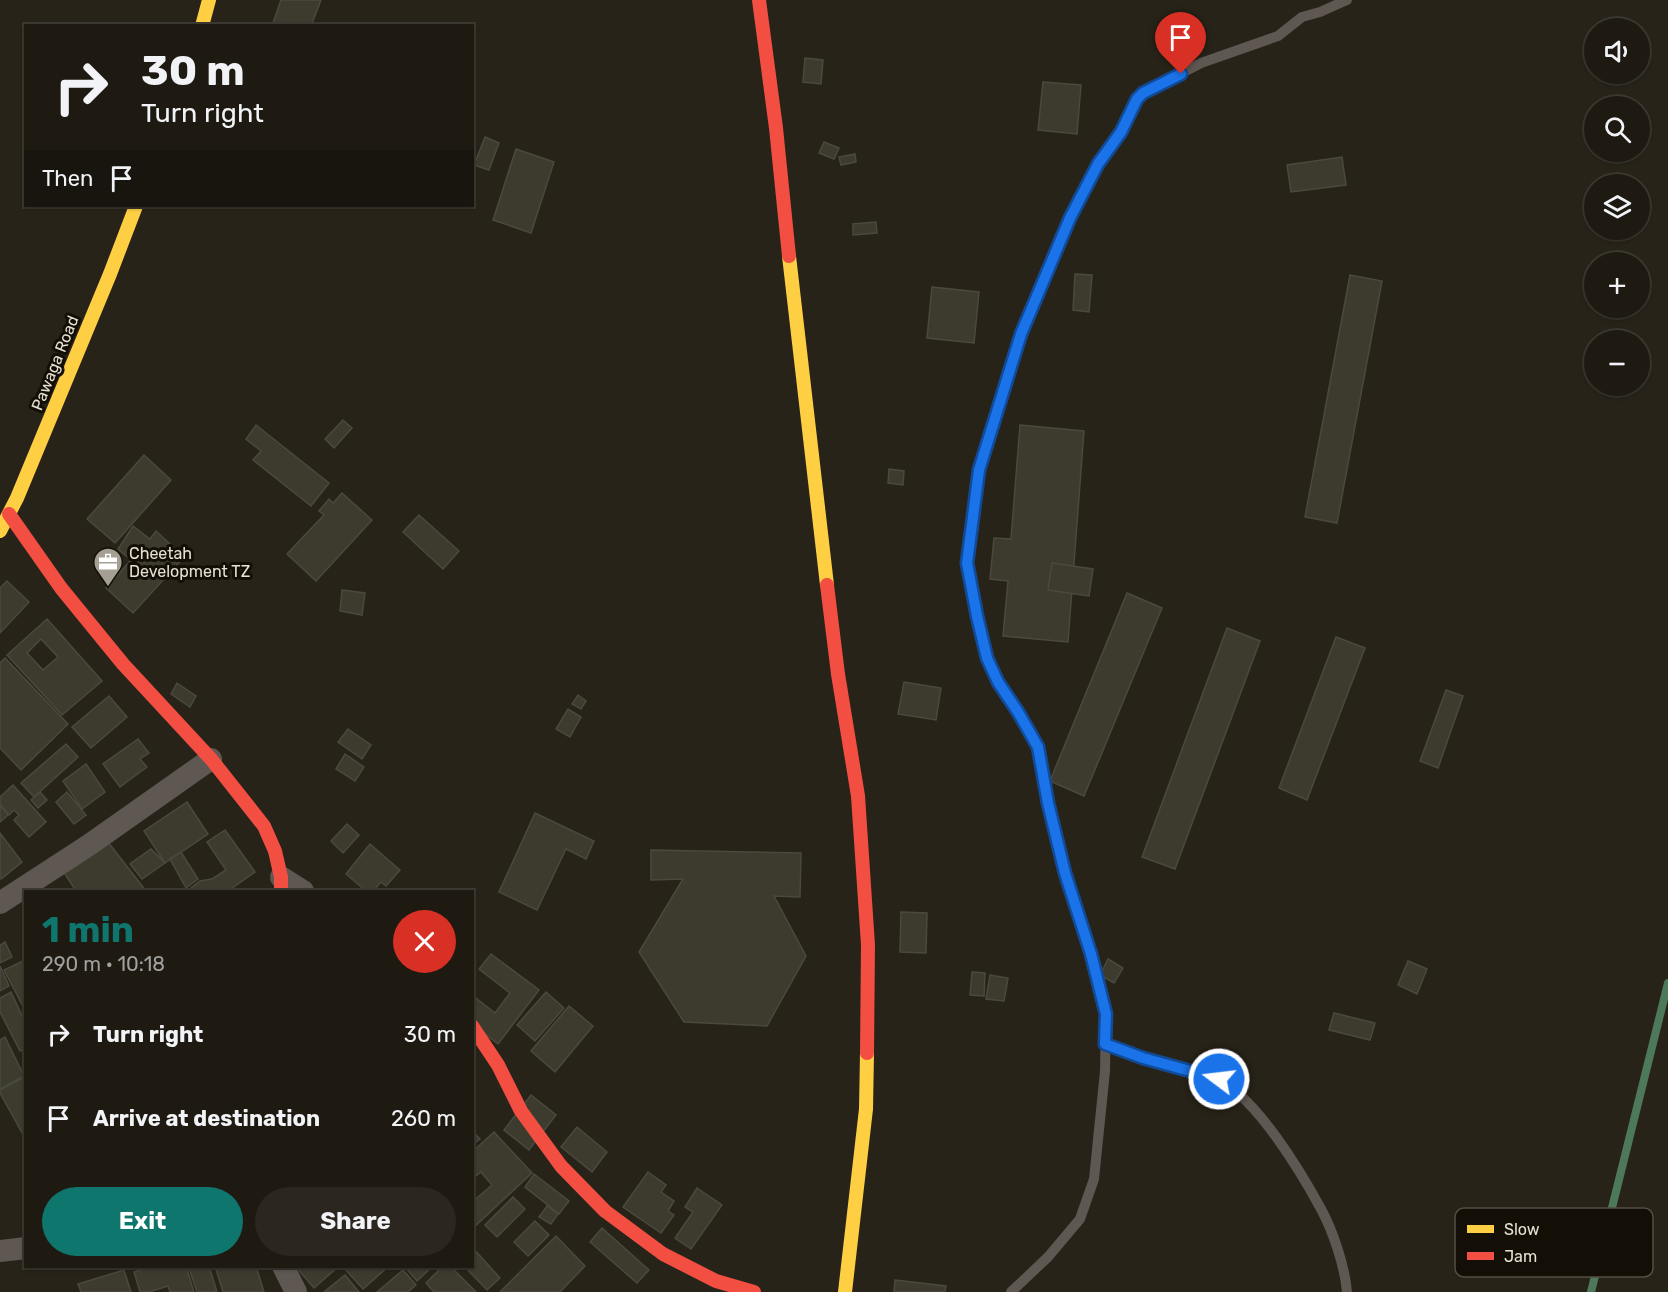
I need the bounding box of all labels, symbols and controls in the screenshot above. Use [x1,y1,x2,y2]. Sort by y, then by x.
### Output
pin [1155,12,1206,74]
map controls [1584,18,1650,396]
button: sound [1584,18,1650,84]
icon: arrive [1164,21,1197,54]
text: 30 m [141,46,245,96]
icon: right [42,48,120,126]
button: search [1584,96,1650,162]
text: Turn right [141,97,264,129]
icon: arrive [105,162,138,195]
text: Then [42,165,93,192]
button: layers [1584,174,1650,240]
button: + [1584,252,1650,318]
street label: Pawaga Road [27,313,83,413]
button: − [1584,330,1650,396]
place label: Cheetah Development TZ [129,544,250,581]
office icon: Cheetah Development TZ [92,546,124,588]
text: 1 min [42,908,134,951]
button: close [393,910,456,973]
text: 290 m · 10:18 [42,952,165,976]
icon: right [42,1018,75,1051]
text: Turn right [93,1021,203,1048]
text: 30 m [404,1021,456,1048]
position arrow [1187,1047,1251,1111]
icon: arrive [42,1102,75,1135]
text: Arrive at destination [93,1105,320,1132]
text: 260 m [391,1105,456,1132]
button: Exit [42,1187,243,1256]
button: Share [255,1187,456,1256]
legend [1455,1208,1653,1277]
text: Slow [1504,1220,1540,1239]
text: Jam [1504,1247,1537,1266]

